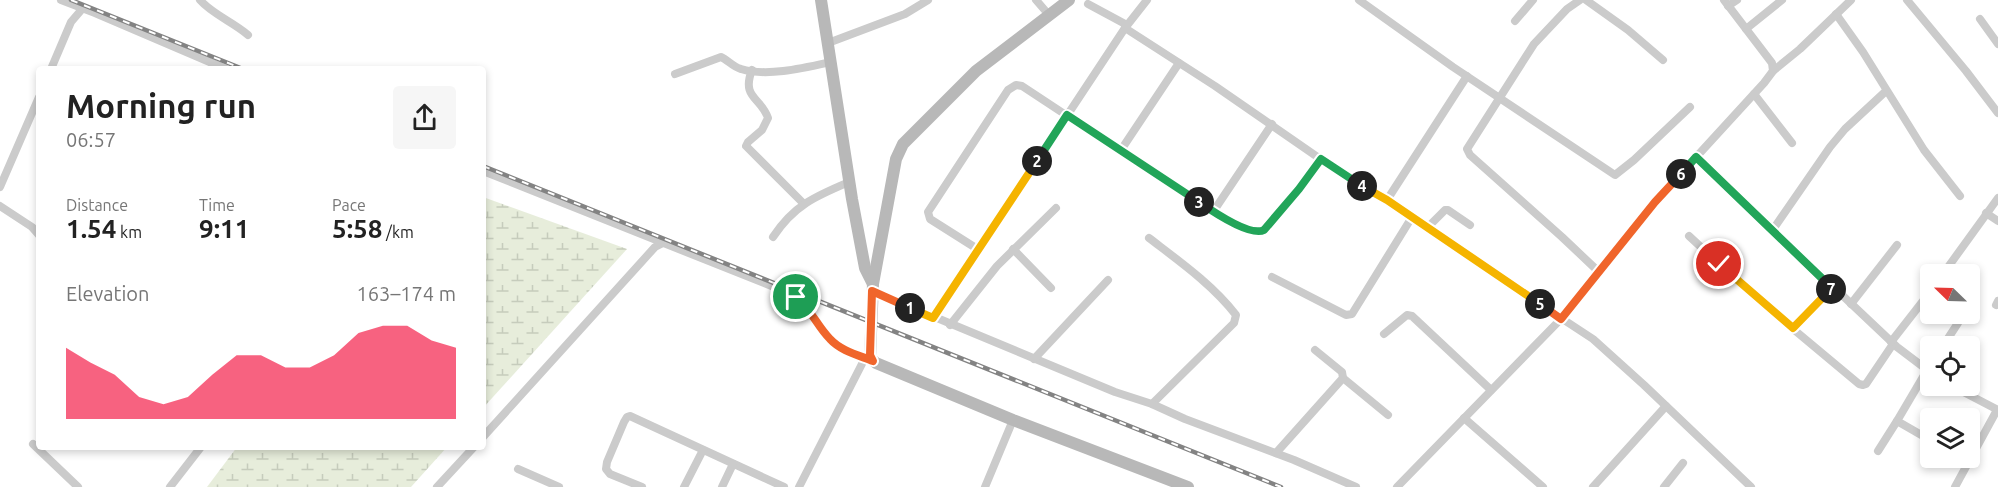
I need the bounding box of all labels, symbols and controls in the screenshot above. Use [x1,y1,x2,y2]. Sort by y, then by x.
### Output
button: share [393,86,456,149]
text: Morning run [66,87,256,124]
text: 06:57 [66,128,116,151]
pin: 2 [1022,146,1052,176]
text: 2 [1032,152,1042,170]
pin: 6 [1666,159,1696,189]
text: 6 [1676,165,1686,183]
pin: 4 [1347,171,1377,201]
text: 4 [1357,177,1367,195]
pin: 3 [1184,187,1214,217]
text: 3 [1194,193,1204,211]
text: Distance [66,196,128,214]
text: Time [199,196,235,214]
text: Pace [332,196,366,214]
text: 1.54 [66,214,116,243]
text: 9:11 [199,214,249,243]
text: 5:58 [332,214,382,243]
text: km [116,223,142,241]
text: /km [382,223,414,241]
pin [1693,238,1744,289]
icon: check [1702,247,1735,280]
north arrow [1920,264,1980,324]
map controls [1920,264,1980,468]
pin [770,271,821,322]
pin: 7 [1816,274,1846,304]
icon: arrive [779,280,812,313]
text: 7 [1826,280,1836,298]
text: Elevation [66,282,149,305]
text: 163–174 m [357,282,456,305]
pin: 5 [1525,289,1555,319]
pin: 1 [895,293,925,323]
text: 5 [1535,295,1545,313]
text: 1 [905,299,915,317]
button: locate [1920,336,1980,396]
button: layers [1920,408,1980,468]

